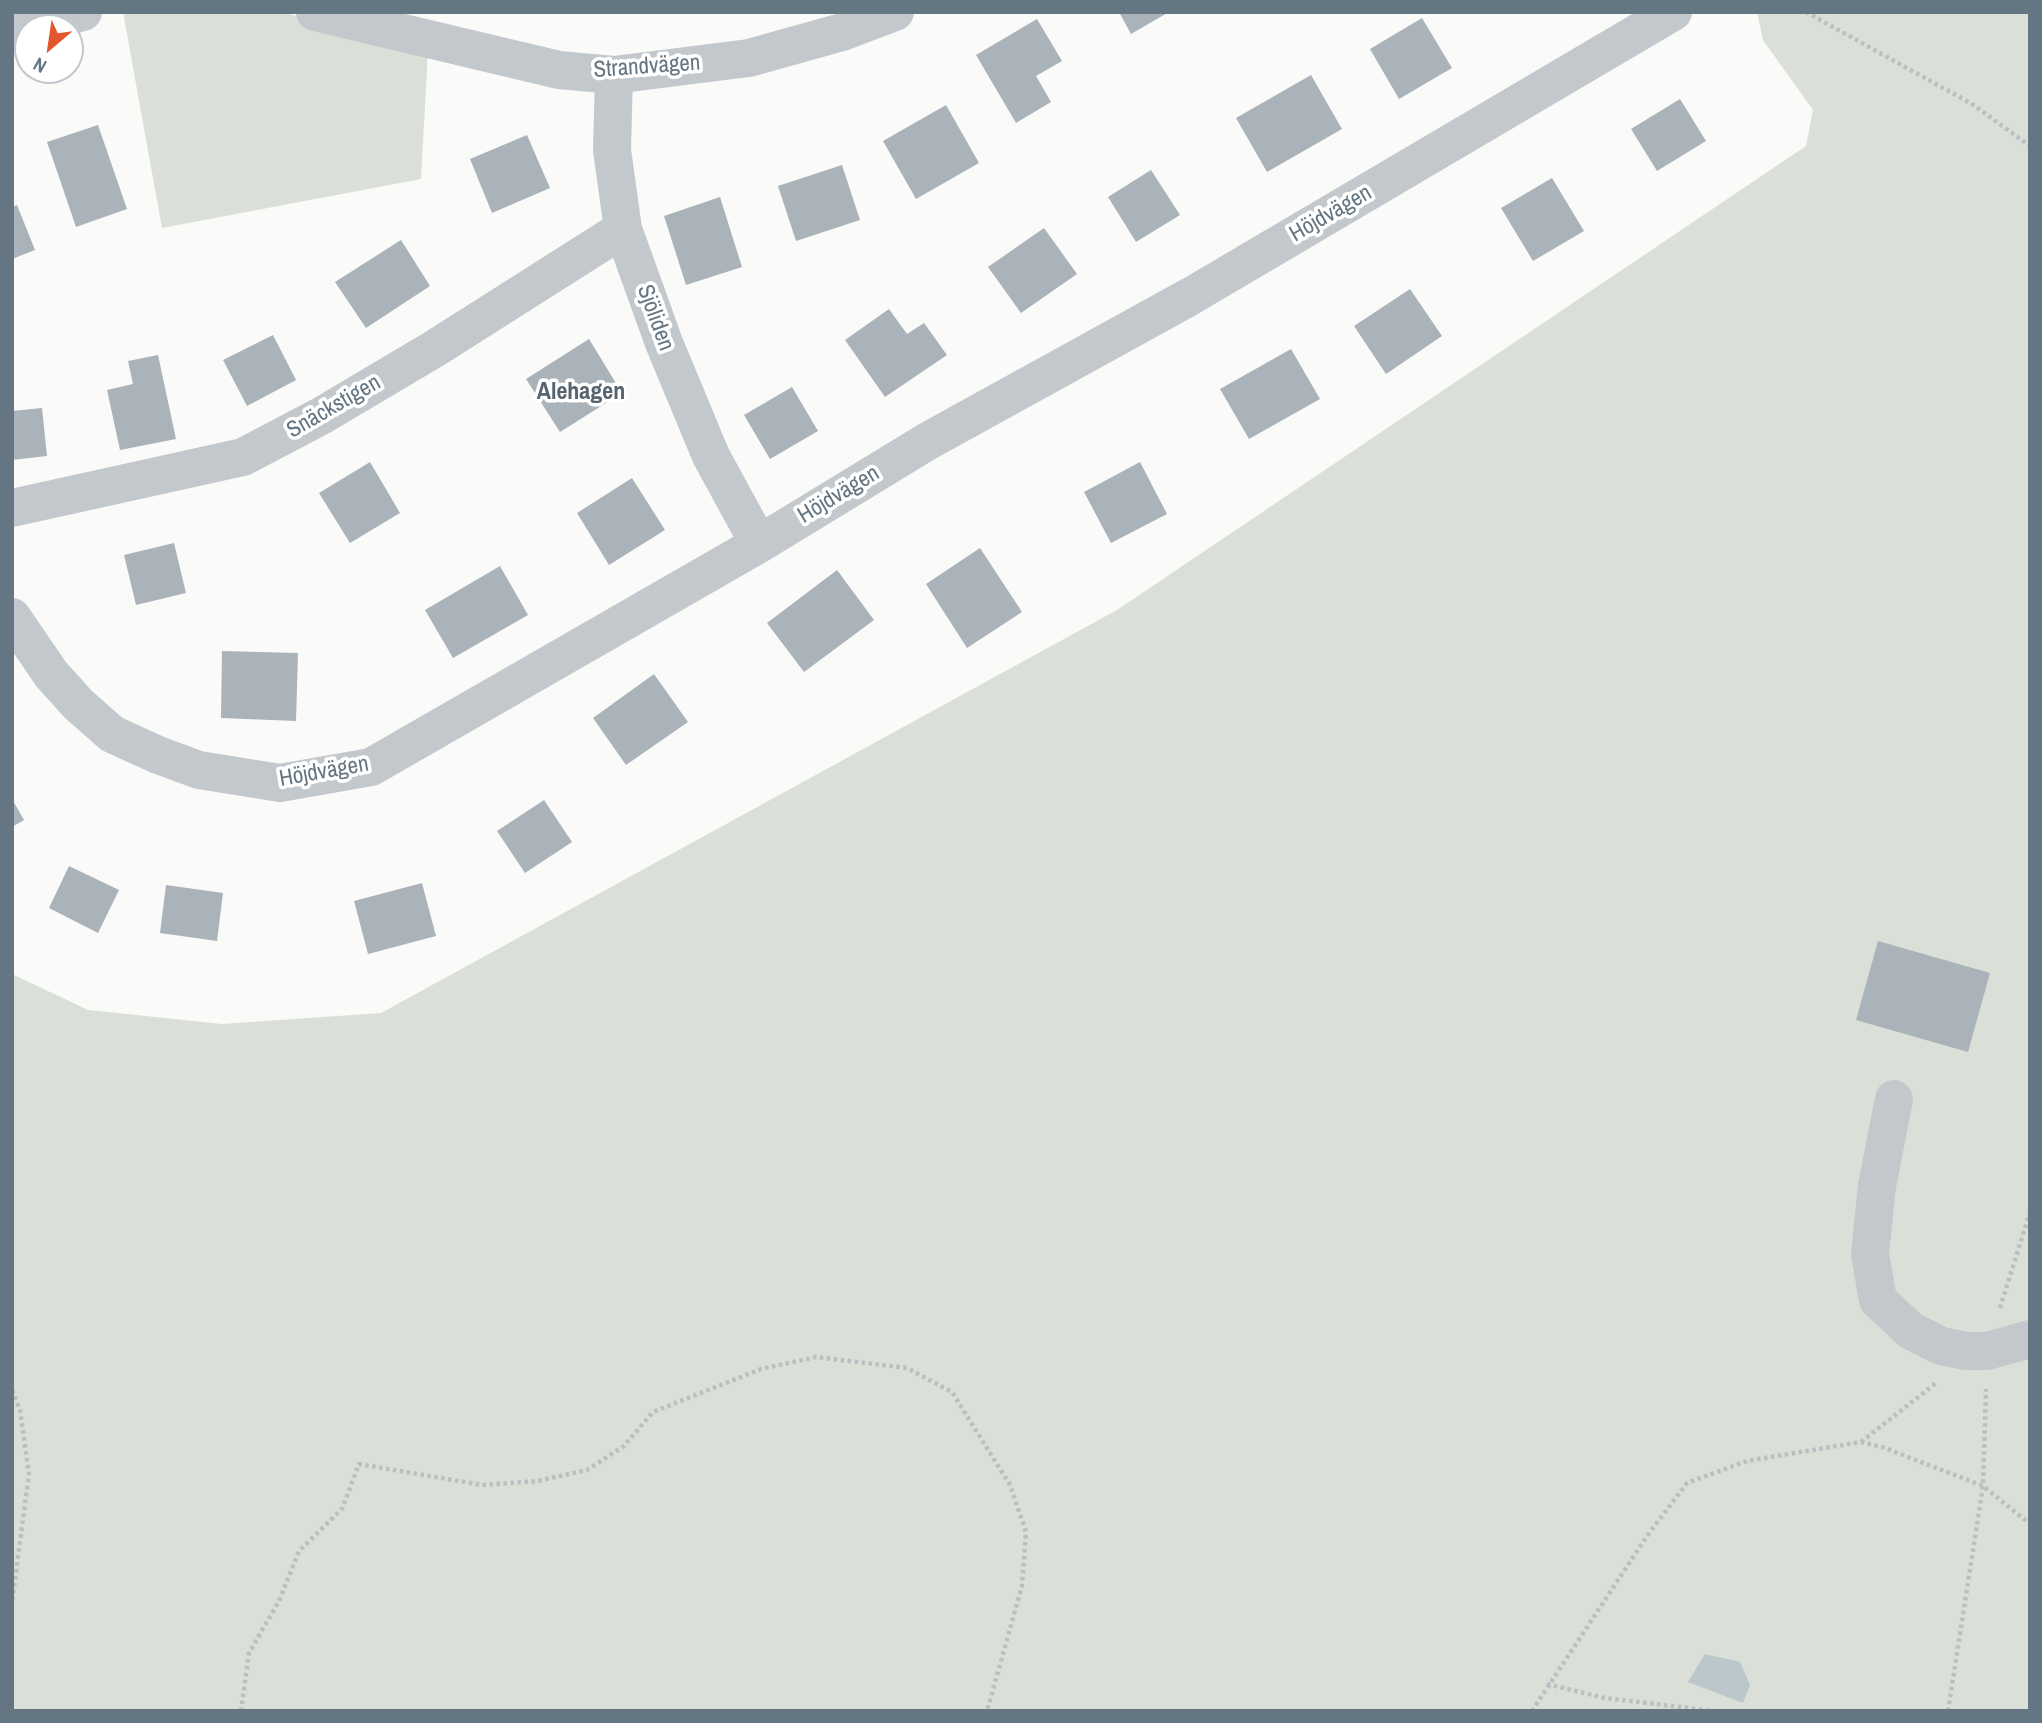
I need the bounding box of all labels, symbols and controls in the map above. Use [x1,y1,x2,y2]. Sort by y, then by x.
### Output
north arrow [14,14,84,84]
street label: Strandvägen [593,50,701,84]
text: N [29,52,51,80]
street label: Höjdvägen [1285,180,1377,248]
street label: Sjöliden [630,281,680,355]
street label: Snäckstigen [282,369,386,445]
district label: Alehagen [537,379,625,407]
street label: Höjdvägen [793,460,885,530]
street label: Höjdvägen [277,751,371,793]

